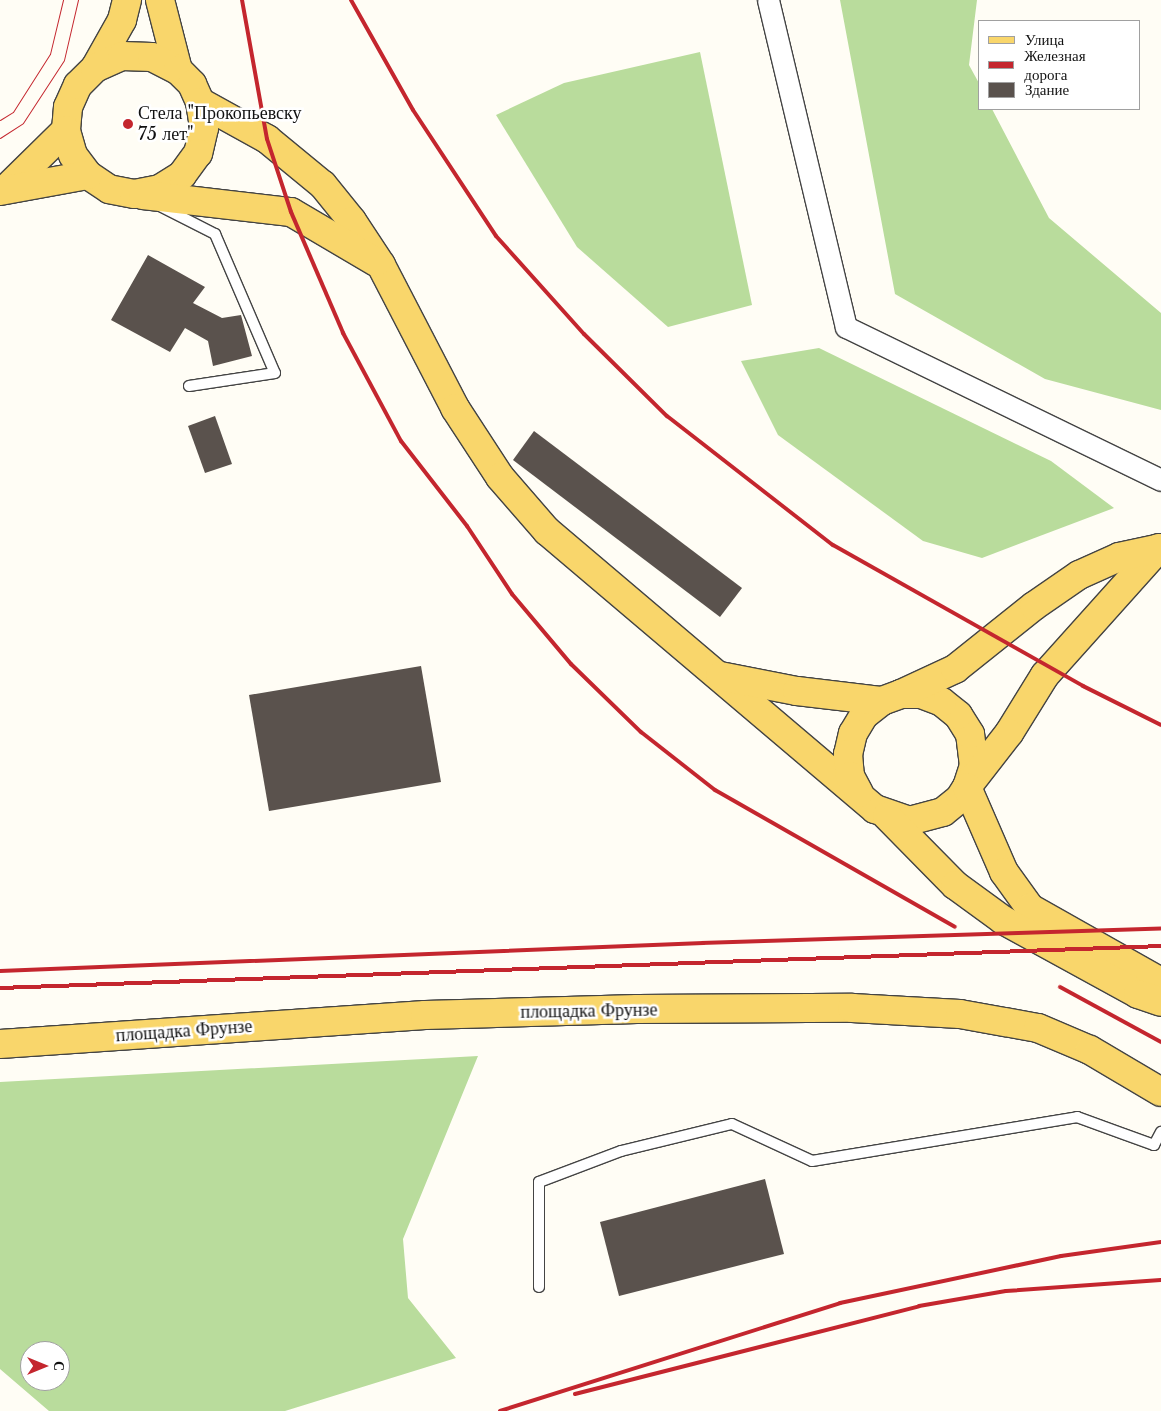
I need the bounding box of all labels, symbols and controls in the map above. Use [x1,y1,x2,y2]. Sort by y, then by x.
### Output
legend [978,20,1141,110]
text: Улица [1025,30,1064,49]
text: Железная дорога [1024,46,1086,84]
text: Здание [1025,80,1069,99]
place label: Стела "Прокопьевску 75 лет" [138,103,302,146]
marker: Стела "Прокопьевску 75 лет" [122,118,134,130]
street label: площадка Фрунзе [520,999,658,1023]
street label: площадка Фрунзе [115,1015,253,1047]
north arrow [20,1341,70,1391]
text: С [50,1361,68,1371]

